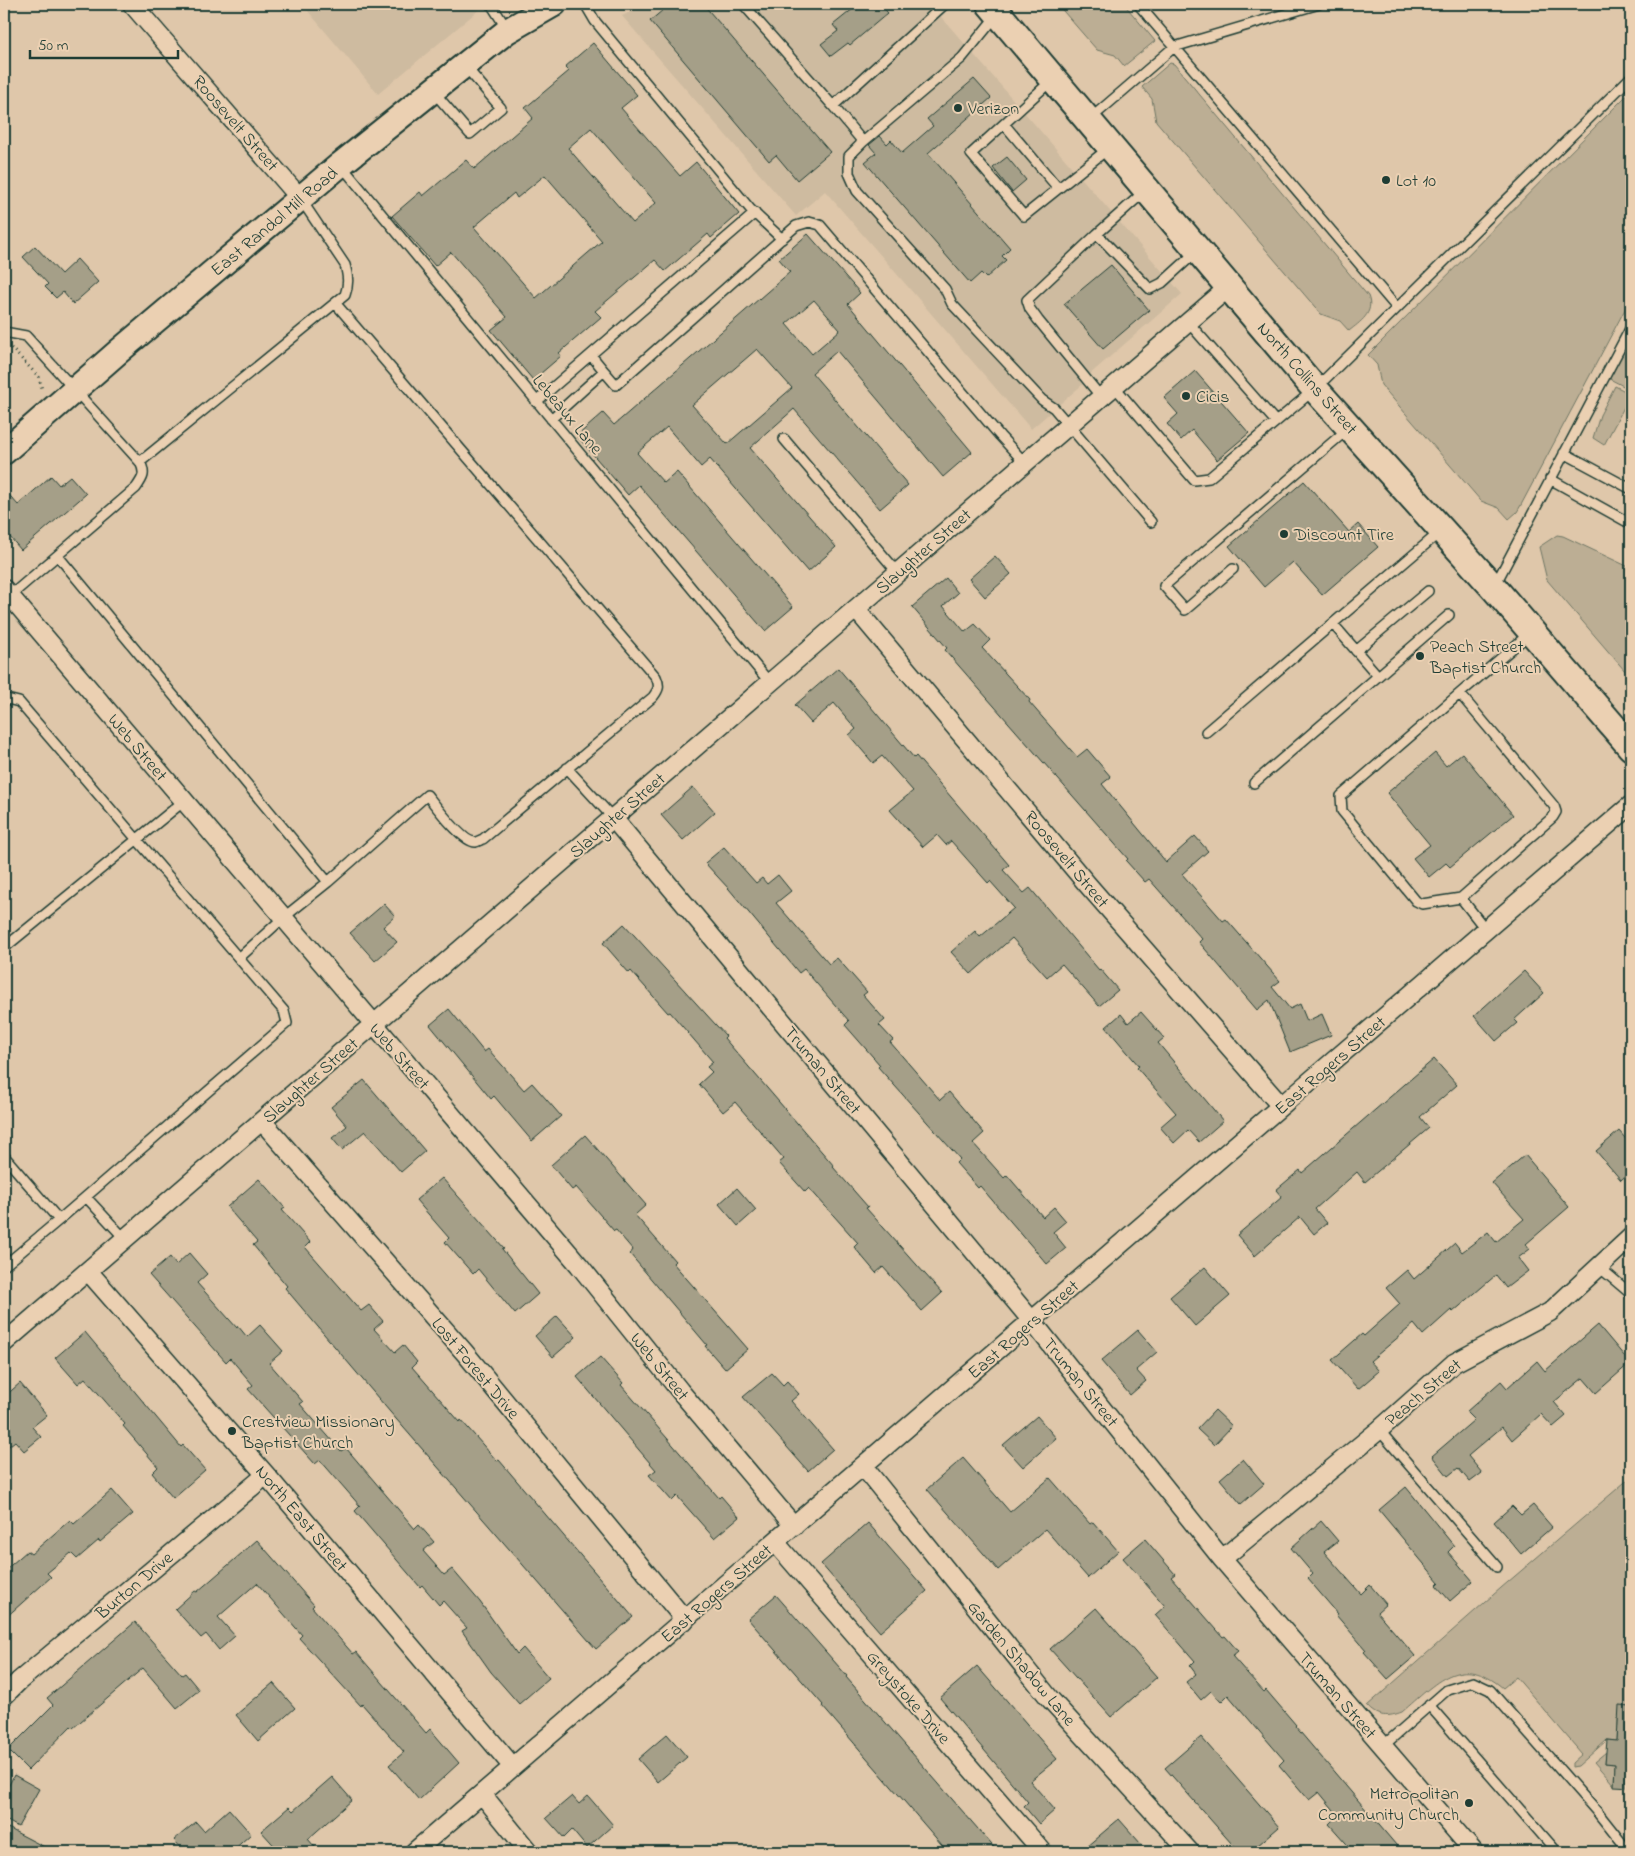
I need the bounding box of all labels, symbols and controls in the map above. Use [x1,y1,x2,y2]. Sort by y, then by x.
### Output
scale bar [30,28,178,60]
text: 50 m [38,35,69,57]
street label: Roosevelt Street [185,70,284,178]
place label: Verizon [967,97,1019,123]
marker: Verizon [952,102,964,114]
street label: East Randol Mill Road [206,161,345,284]
place label: Lot 10 [1396,169,1436,195]
marker: Lot 10 [1380,174,1392,186]
street label: North Collins Street [1250,317,1363,441]
street label: Lebeaux Lane [525,369,609,462]
place label: Cicis [1196,385,1230,411]
marker: Cicis [1180,390,1192,402]
street label: Slaughter Street [870,503,979,602]
place label: Discount Tire [1293,523,1395,549]
marker: Discount Tire [1278,528,1290,540]
place label: Peach Street Baptist Church [1429,635,1541,682]
marker: Peach Street Baptist Church [1414,650,1426,662]
street label: Web Street [100,709,173,788]
street label: Slaughter Street [564,767,673,866]
street label: Roosevelt Street [1017,806,1114,915]
street label: East Rogers Street [1270,1011,1393,1123]
street label: Web Street [362,1018,435,1097]
street label: Truman Street [777,1021,866,1121]
street label: Slaughter Street [257,1032,366,1131]
street label: East Rogers Street [963,1275,1086,1387]
street label: Lost Forest Drive [424,1313,526,1427]
street label: Web Street [623,1327,694,1407]
street label: Truman Street [1035,1333,1124,1434]
street label: Peach Street [1380,1354,1468,1434]
place label: Crestview Missionary Baptist Church [241,1410,395,1457]
marker: Crestview Missionary Baptist Church [226,1425,238,1437]
street label: North East Street [248,1460,353,1578]
street label: East Rogers Street [656,1539,779,1651]
street label: Burton Drive [90,1546,180,1627]
street label: Garden Shadow Lane [960,1596,1082,1734]
street label: Greystoke Drive [859,1646,956,1752]
street label: Truman Street [1291,1647,1382,1746]
place label: Metropolitan Community Church [1318,1782,1459,1829]
marker: Metropolitan Community Church [1463,1797,1475,1809]

